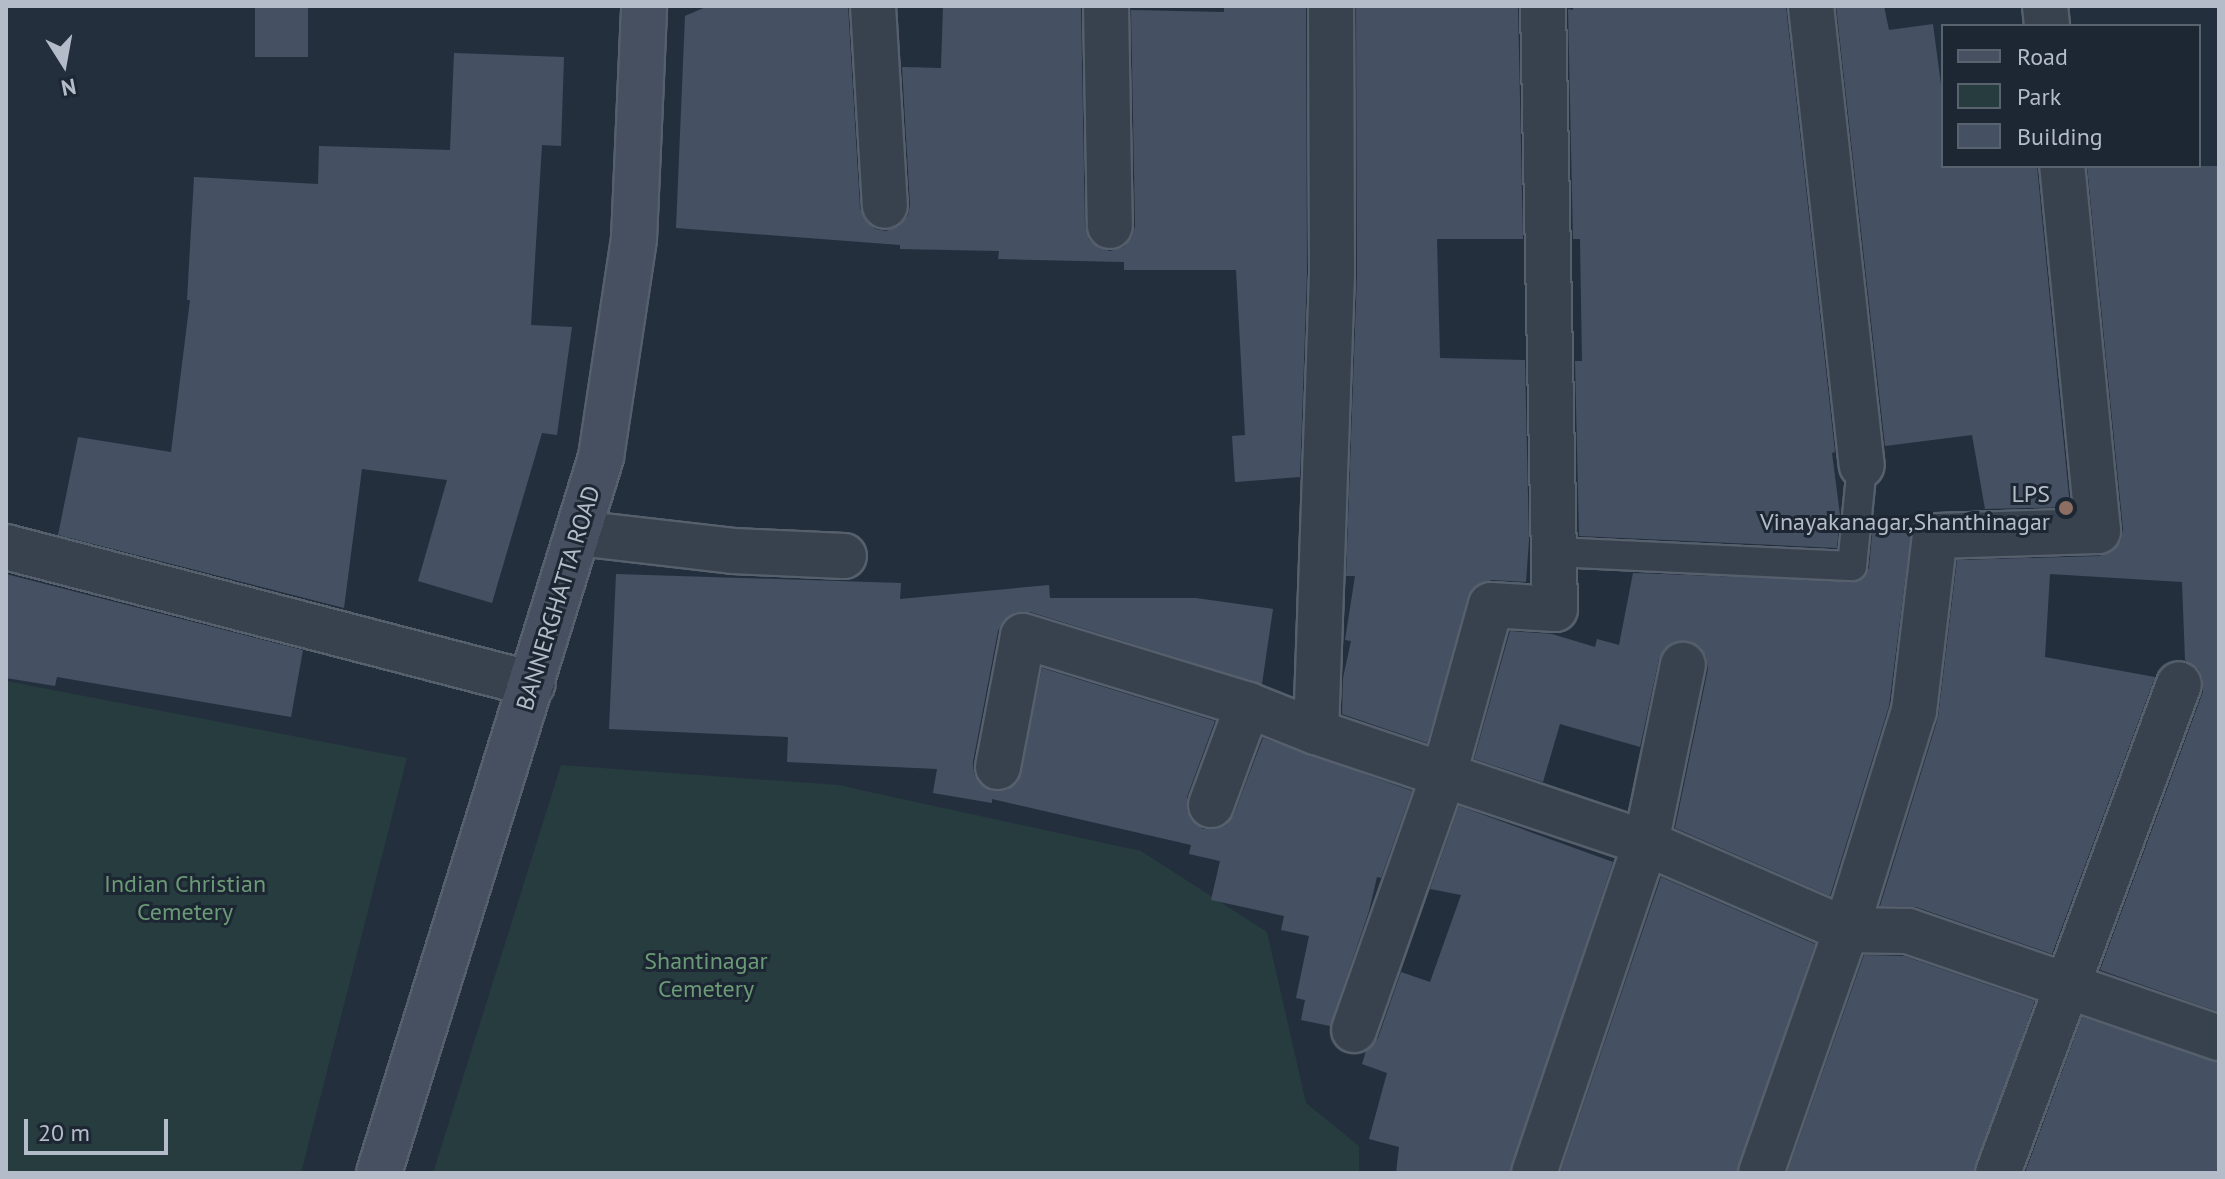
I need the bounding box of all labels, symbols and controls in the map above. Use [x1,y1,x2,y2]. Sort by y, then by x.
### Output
north arrow [24,24,104,104]
legend [1941,24,2201,168]
text: Road [2017,41,2068,72]
text: N [59,72,78,103]
text: Park [2017,81,2061,112]
text: Building [2017,121,2103,152]
place label: LPS Vinayakanagar,Shanthinagar [1760,480,2050,536]
street label: BANNERGHATTA ROAD [510,482,606,714]
marker: LPS Vinayakanagar,Shanthinagar [2057,499,2075,517]
park label: Indian Christian Cemetery [104,870,266,926]
park label: Shantinagar Cemetery [644,947,768,1003]
scale bar [28,1103,172,1153]
text: 20 m [38,1117,90,1148]

